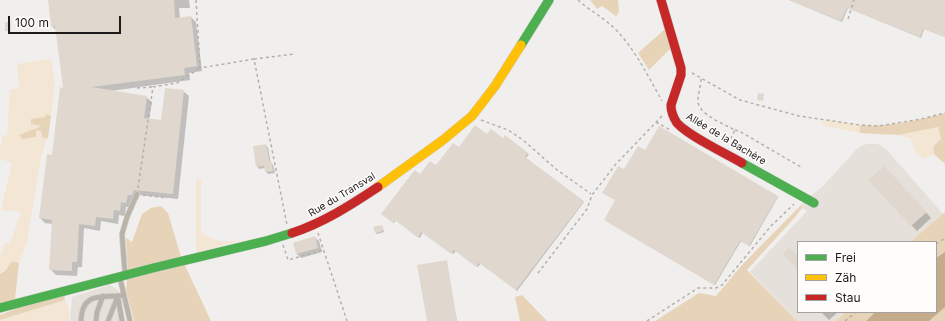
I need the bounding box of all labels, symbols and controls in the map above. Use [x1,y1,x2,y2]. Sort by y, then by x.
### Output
scale bar [10,8,123,34]
text: 100 m [15,15,49,30]
street label: Allée de la Bachère [684,110,768,168]
street label: Rue du Transval [306,170,378,220]
legend [797,241,937,313]
text: Frei [835,250,856,265]
text: Zäh [835,270,856,285]
text: Stau [835,290,861,305]

